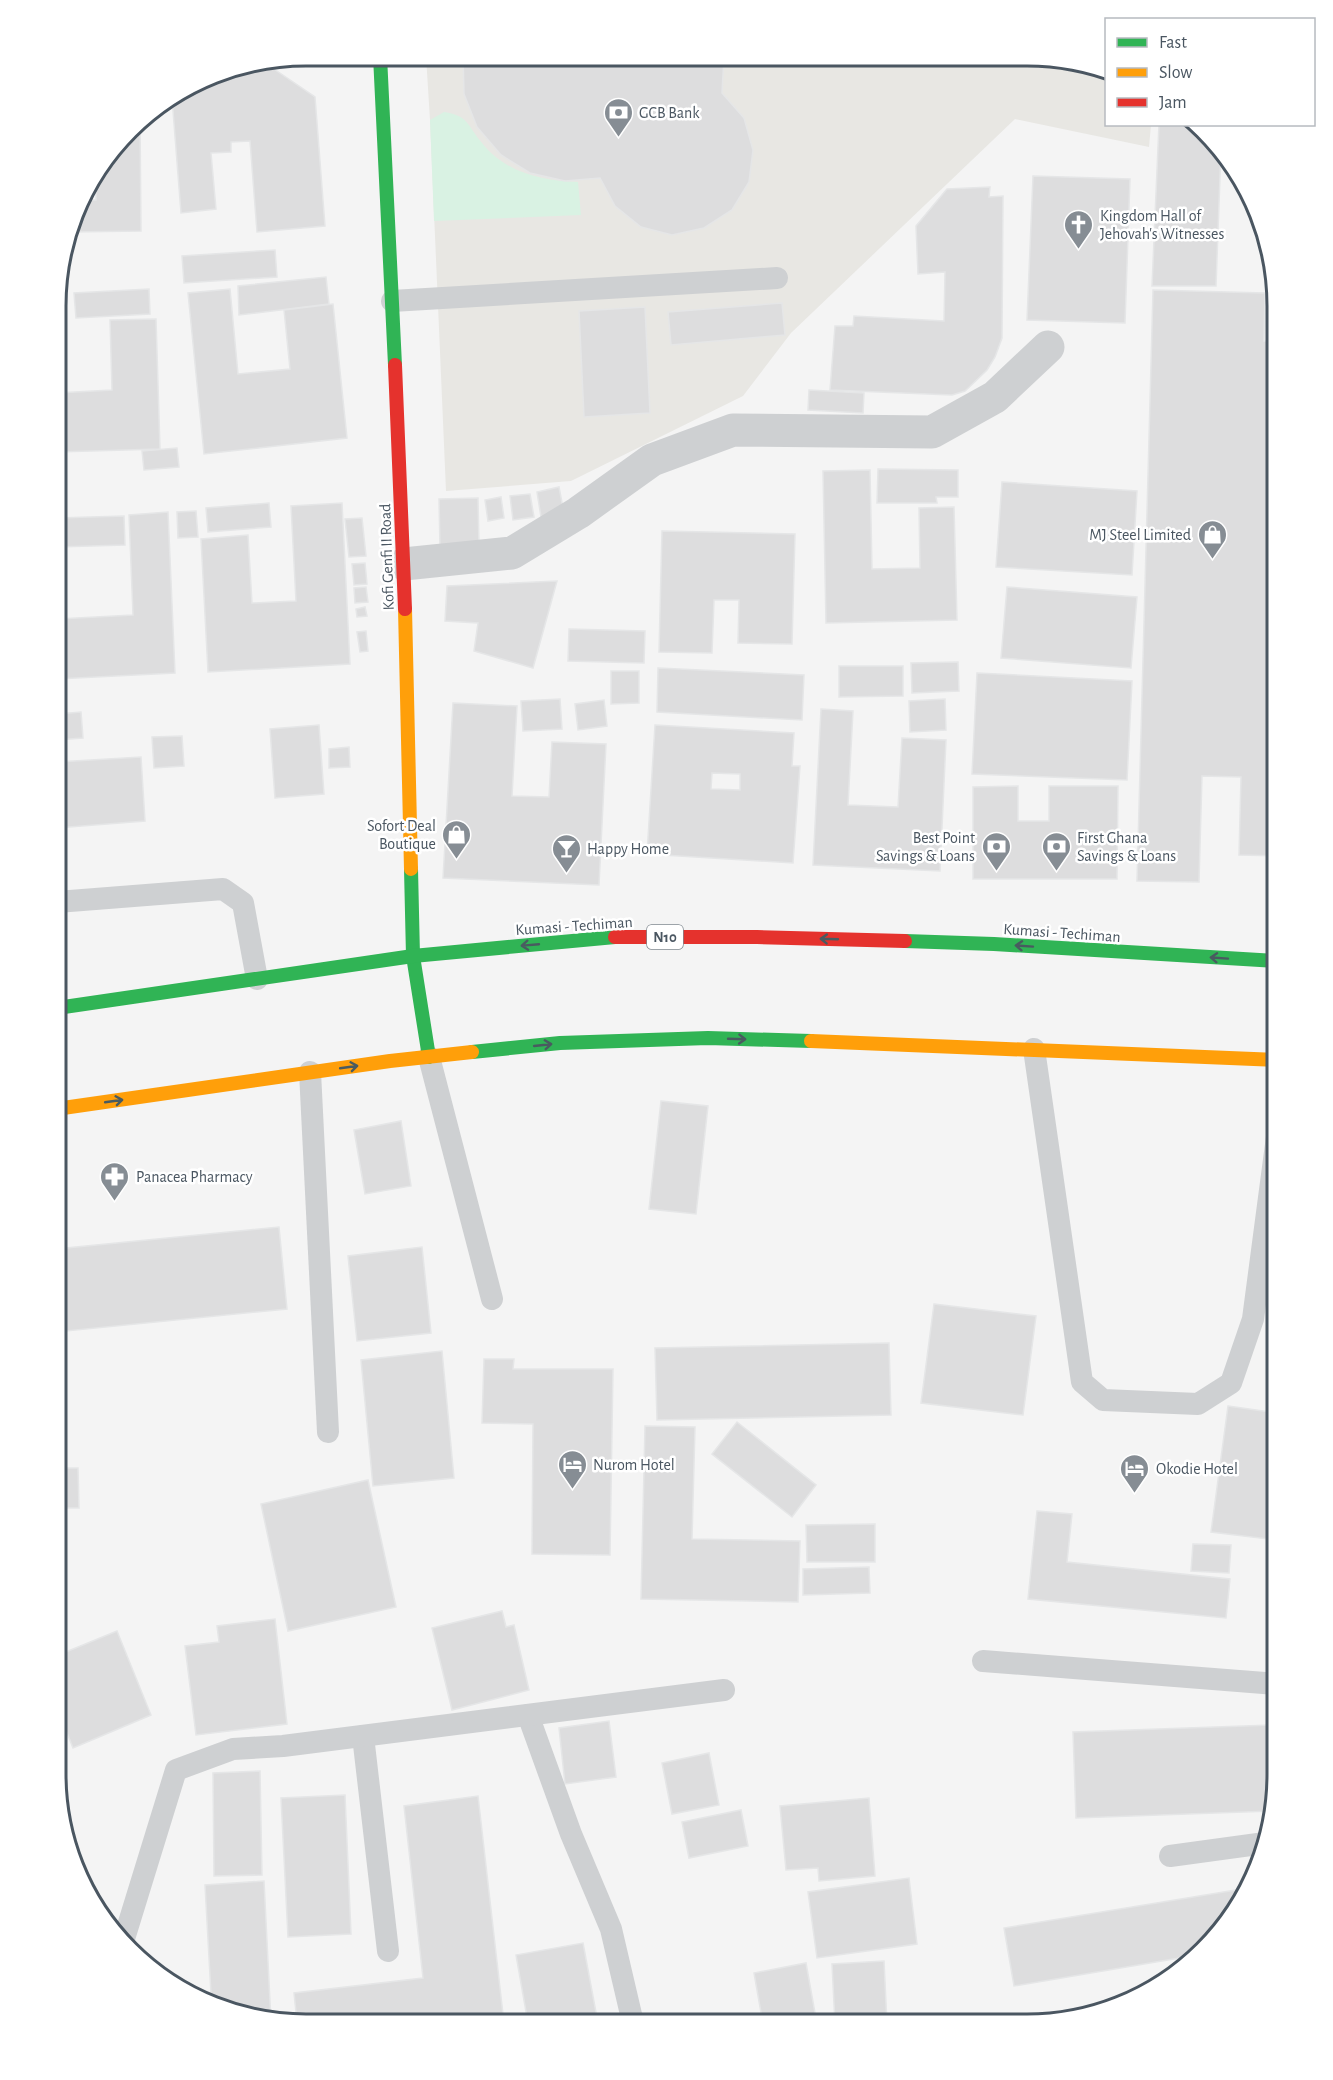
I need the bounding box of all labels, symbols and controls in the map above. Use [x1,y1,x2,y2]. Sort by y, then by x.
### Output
legend [1105,18,1315,126]
text: Fast [1159,34,1187,52]
text: Slow [1159,64,1192,82]
text: Jam [1159,94,1187,112]
bank icon: GCB Bank [602,96,634,138]
place label: GCB Bank [639,105,700,121]
church icon: Kingdom Hall of Jehovah's Witnesses [1063,208,1095,250]
place label: Kingdom Hall of Jehovah's Witnesses [1100,208,1224,242]
street label: Kofi Genfi II Road [377,503,397,611]
shop icon: MJ Steel Limited [1196,518,1228,560]
place label: MJ Steel Limited [1089,527,1191,543]
place label: Sofort Deal Boutique [367,818,436,852]
shop icon: Sofort Deal Boutique [441,818,473,860]
place label: Best Point Savings & Loans [876,830,975,864]
bank icon: Best Point Savings & Loans [980,830,1012,872]
bank icon: First Ghana Savings & Loans [1040,830,1072,872]
place label: First Ghana Savings & Loans [1077,830,1176,864]
bar icon: Happy Home [550,832,582,874]
place label: Happy Home [587,841,669,858]
street label: Kumasi - Techiman [515,914,633,938]
street label: Kumasi - Techiman [1003,921,1121,945]
road number: N10 [647,925,683,949]
one-way arrow [820,933,840,945]
one-way arrow [520,940,540,951]
one-way arrow [1015,940,1035,951]
one-way arrow [1209,952,1229,963]
one-way arrow [727,1034,747,1045]
one-way arrow [532,1039,552,1050]
one-way arrow [338,1061,358,1072]
one-way arrow [104,1095,124,1106]
pharmacy icon: Panacea Pharmacy [99,1160,131,1202]
place label: Panacea Pharmacy [136,1169,253,1186]
hotel icon: Nurom Hotel [556,1448,588,1490]
hotel icon: Okodie Hotel [1119,1452,1151,1494]
place label: Nurom Hotel [593,1457,675,1473]
place label: Okodie Hotel [1156,1461,1238,1477]

